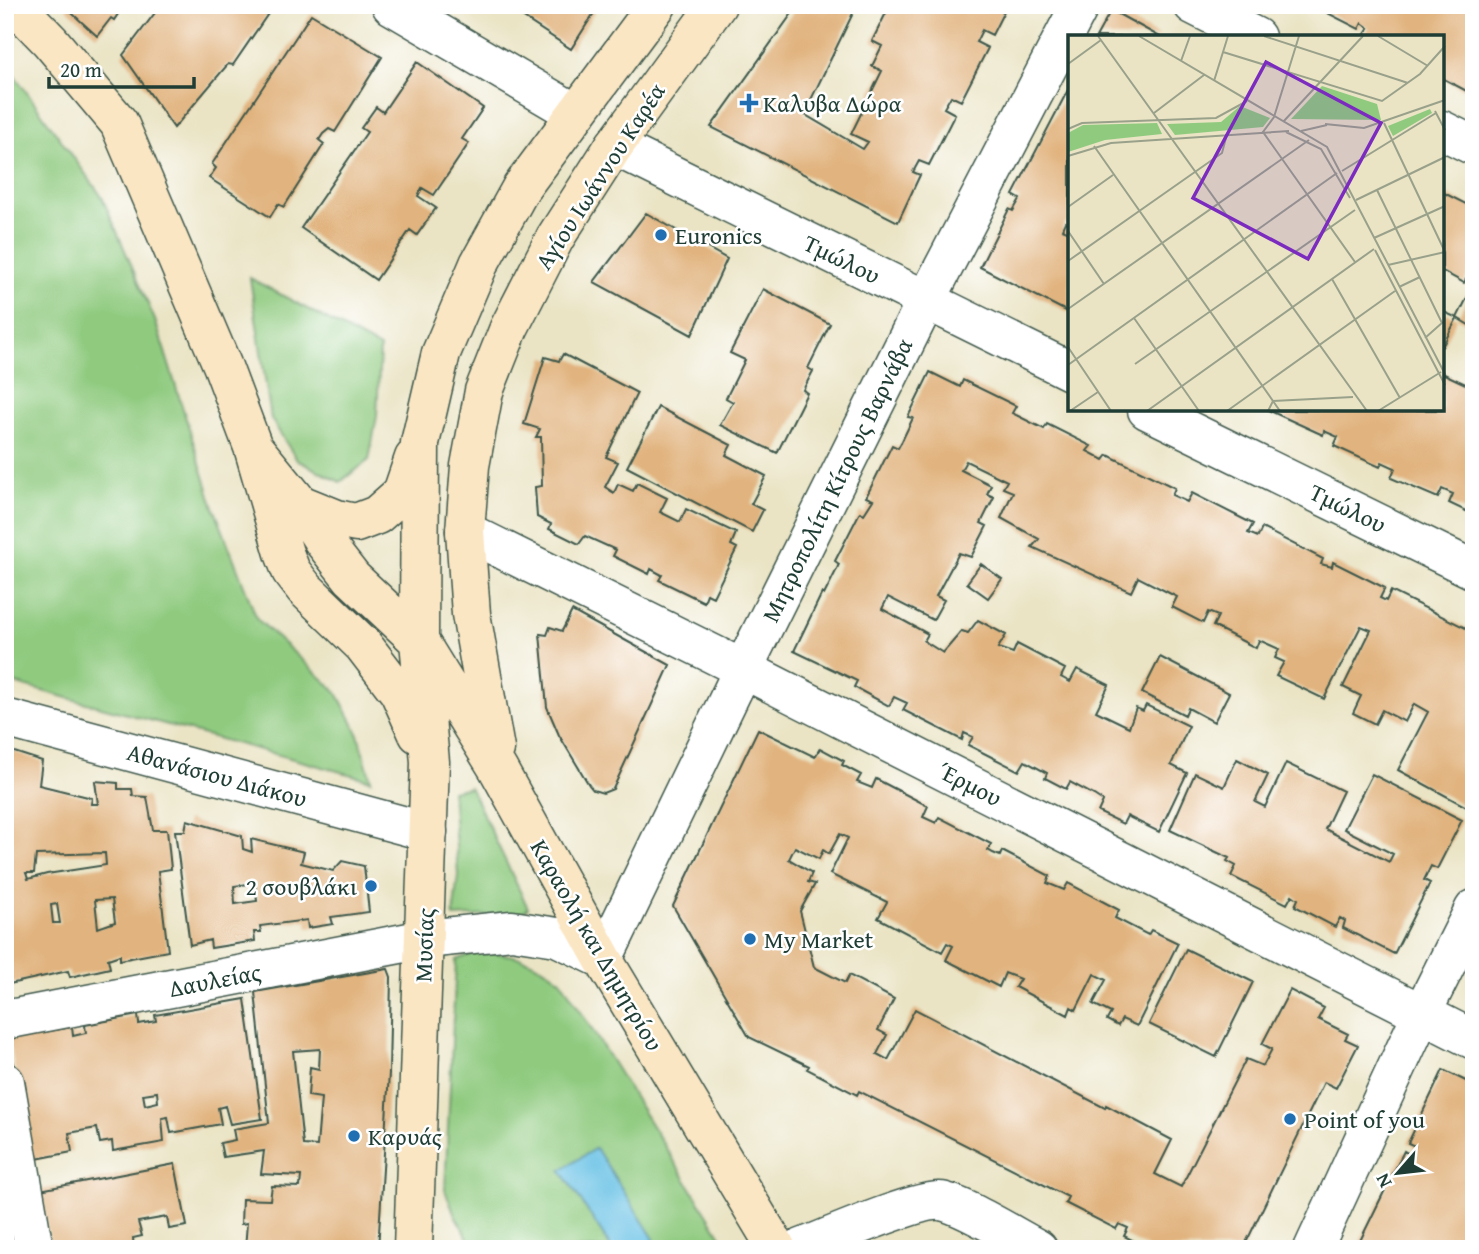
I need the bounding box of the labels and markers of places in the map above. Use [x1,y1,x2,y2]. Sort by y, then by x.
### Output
place label: Καλυβα Δώρα [763,86,902,121]
marker: Καλυβα Δώρα [741,95,757,111]
place label: Euronics [675,218,762,253]
marker: Euronics [653,227,669,243]
place label: 2 σουβλάκι [246,869,358,904]
marker: 2 σουβλάκι [363,878,379,894]
place label: My Market [764,922,874,957]
marker: My Market [742,931,758,947]
place label: Point of you [1304,1102,1425,1137]
marker: Point of you [1282,1111,1298,1127]
place label: Καρυάς [368,1119,442,1154]
marker: Καρυάς [346,1128,362,1144]

